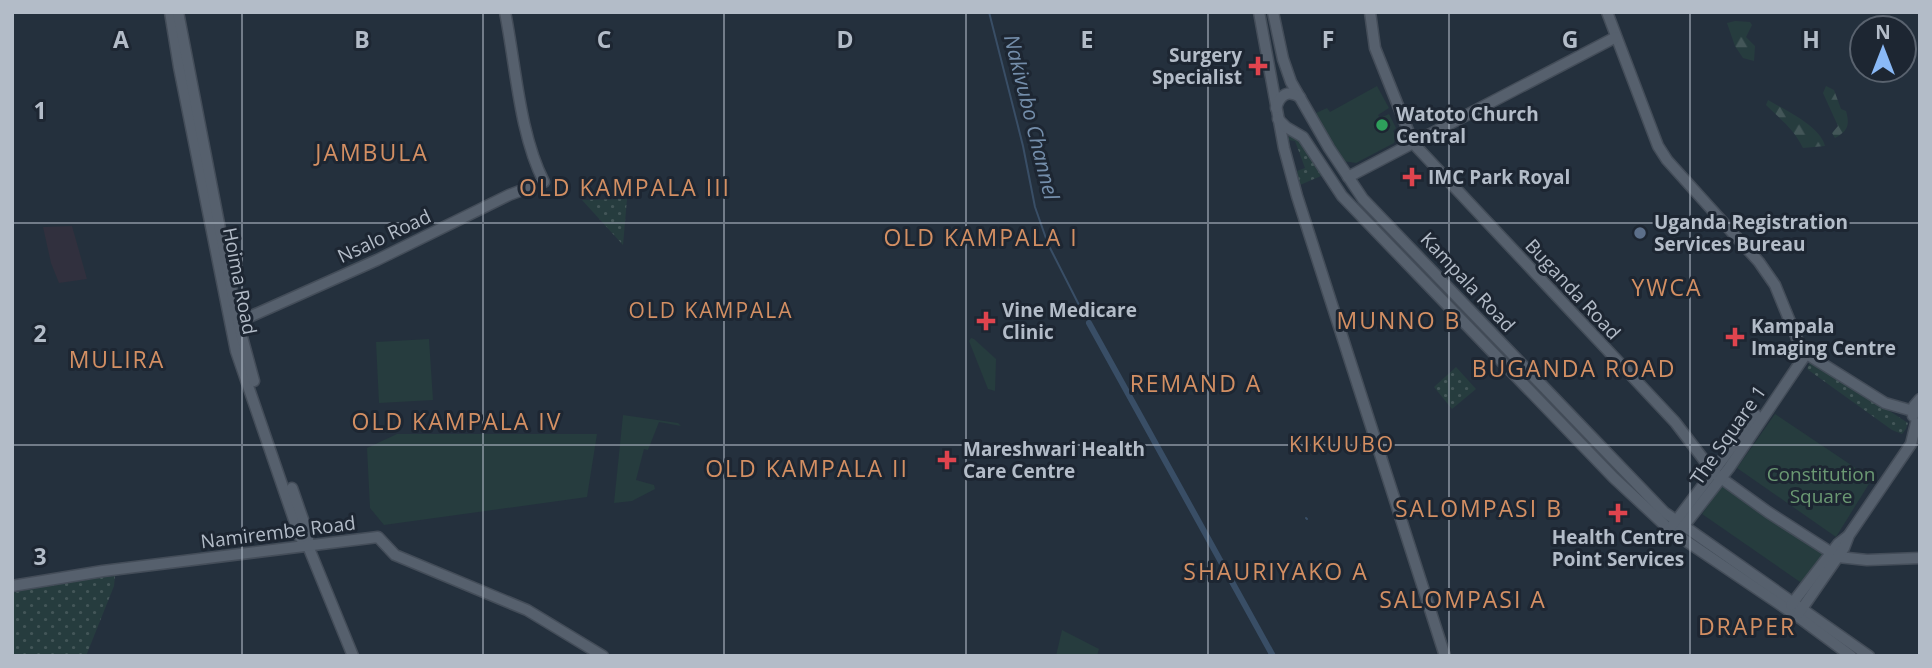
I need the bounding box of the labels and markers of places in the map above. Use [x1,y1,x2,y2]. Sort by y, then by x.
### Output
place label: Surgery Specialist [1152,42,1242,90]
marker: Surgery Specialist [1248,56,1268,76]
place label: Watoto Church Central [1396,101,1539,149]
marker: Watoto Church Central [1374,117,1390,133]
place label: IMC Park Royal [1428,164,1570,190]
marker: IMC Park Royal [1402,167,1422,187]
place label: Uganda Registration Services Bureau [1654,209,1848,257]
marker: Uganda Registration Services Bureau [1632,225,1648,241]
place label: Vine Medicare Clinic [1002,297,1137,345]
marker: Vine Medicare Clinic [976,311,996,331]
place label: Kampala Imaging Centre [1751,313,1896,361]
marker: Kampala Imaging Centre [1725,327,1745,347]
place label: Mareshwari Health Care Centre [963,436,1145,484]
marker: Mareshwari Health Care Centre [937,450,957,470]
marker: Health Centre Point Services [1608,503,1628,523]
place label: Health Centre Point Services [1552,524,1684,572]

